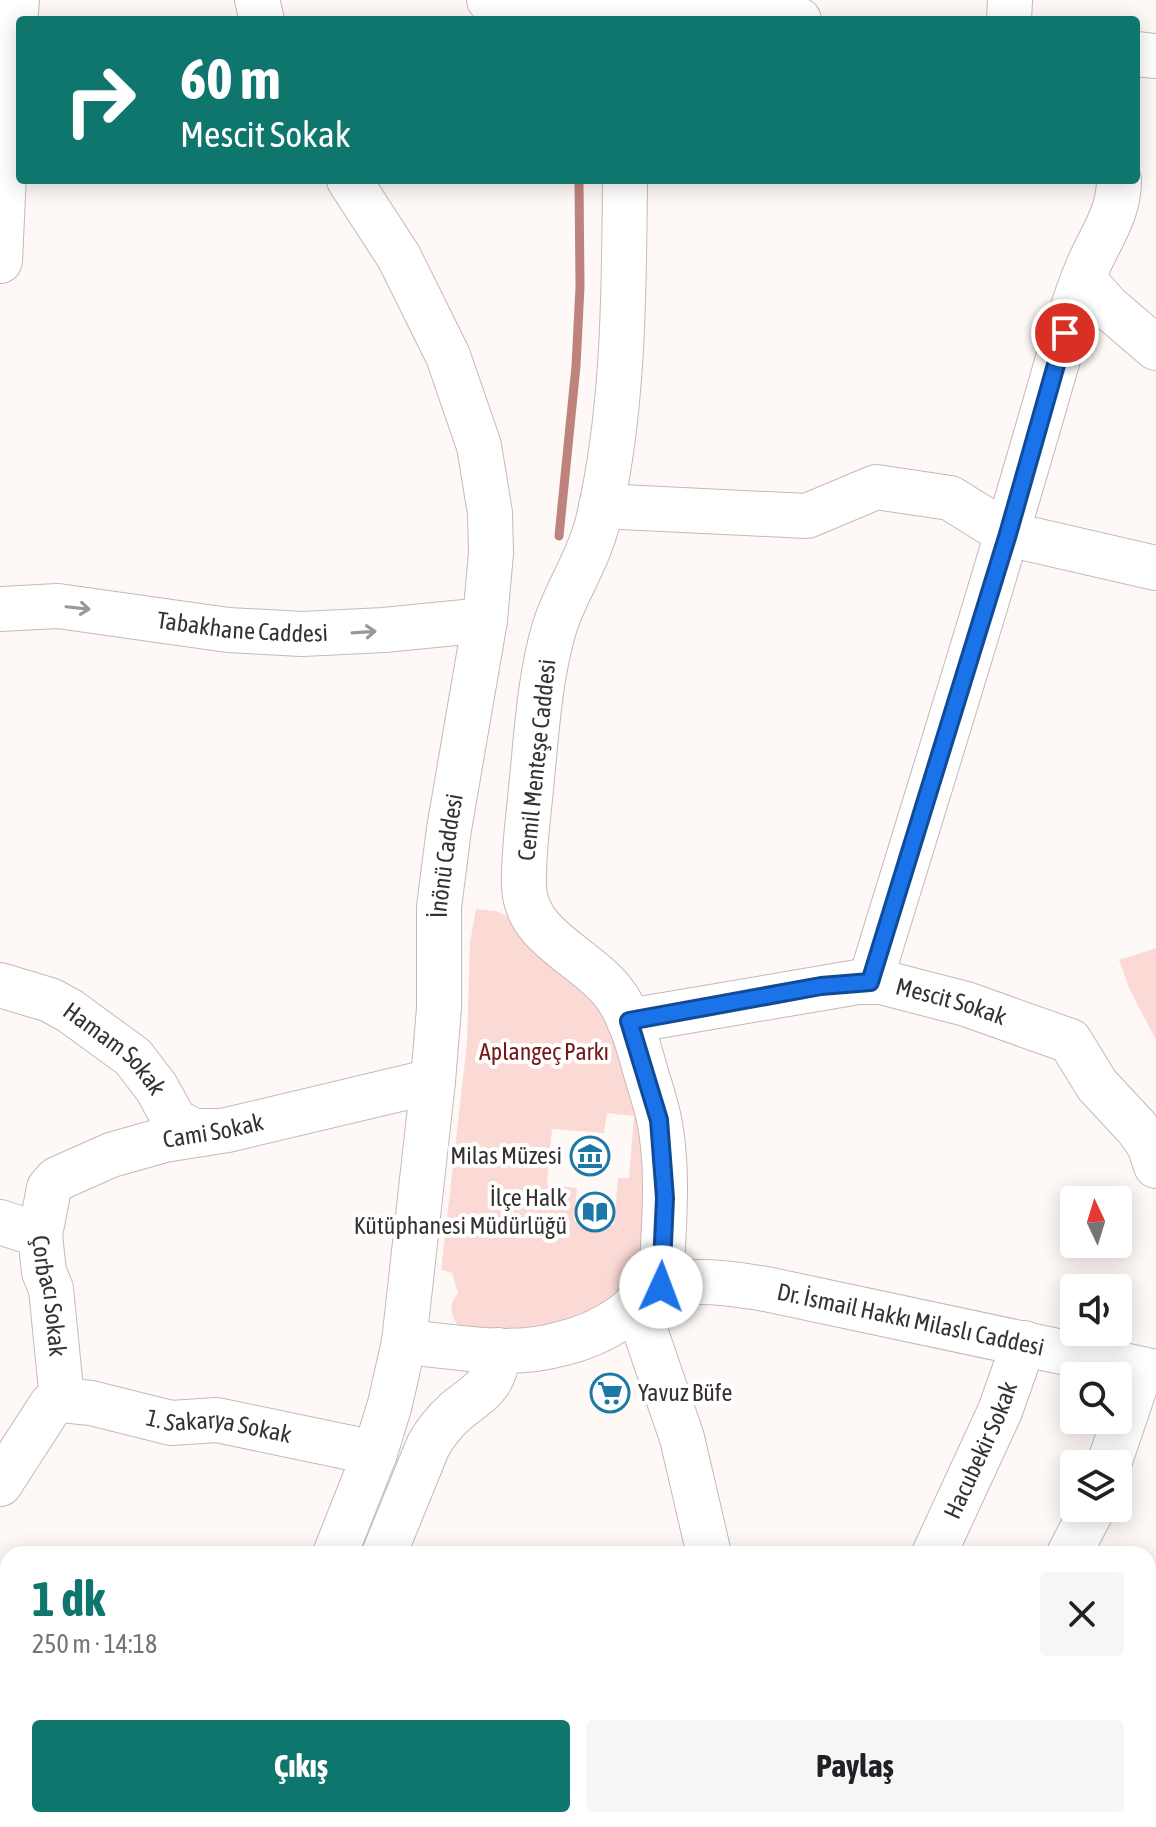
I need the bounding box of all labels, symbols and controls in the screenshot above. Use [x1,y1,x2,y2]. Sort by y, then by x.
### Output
text: 60 m [180,47,281,111]
icon: right [48,48,152,152]
text: Mescit Sokak [180,113,351,155]
pin [1031,299,1099,367]
icon: arrive [1043,311,1087,355]
one-way arrow [64,600,91,615]
street label: Tabakhane Caddesi [155,606,328,647]
one-way arrow [350,624,377,639]
street label: Cemil Menteşe Caddesi [512,658,561,862]
street label: İnönü Caddesi [425,791,468,918]
street label: Mescit Sokak [893,972,1010,1030]
street label: Hamam Sokak [58,997,172,1100]
park label: Aplangeç Parkı [479,1038,609,1065]
street label: Cami Sokak [161,1108,266,1153]
museum icon: Milas Müzesi [569,1135,611,1177]
place label: Milas Müzesi [450,1142,562,1169]
place label: İlçe Halk Kütüphanesi Müdürlüğü [354,1184,567,1239]
north arrow [1060,1186,1132,1258]
map controls [1060,1186,1132,1522]
library icon: İlçe Halk Kütüphanesi Müdürlüğü [574,1191,616,1233]
street label: Çorbacı Sokak [27,1234,72,1358]
position arrow [619,1245,703,1329]
button: sound [1060,1274,1132,1346]
street label: Dr. İsmail Hakkı Milaslı Caddesi [775,1278,1047,1361]
button: search [1060,1362,1132,1434]
supermarket icon: Yavuz Büfe [589,1372,631,1414]
street label: Hacubekir Sokak [938,1377,1022,1523]
place label: Yavuz Büfe [638,1379,732,1406]
street label: 1. Sakarya Sokak [143,1403,294,1448]
button: layers [1060,1450,1132,1522]
text: 1 dk [32,1571,105,1626]
button: close [1040,1572,1124,1656]
text: 250 m · 14:18 [32,1629,157,1659]
button: Çıkış [32,1720,570,1812]
button: Paylaş [586,1720,1124,1812]

